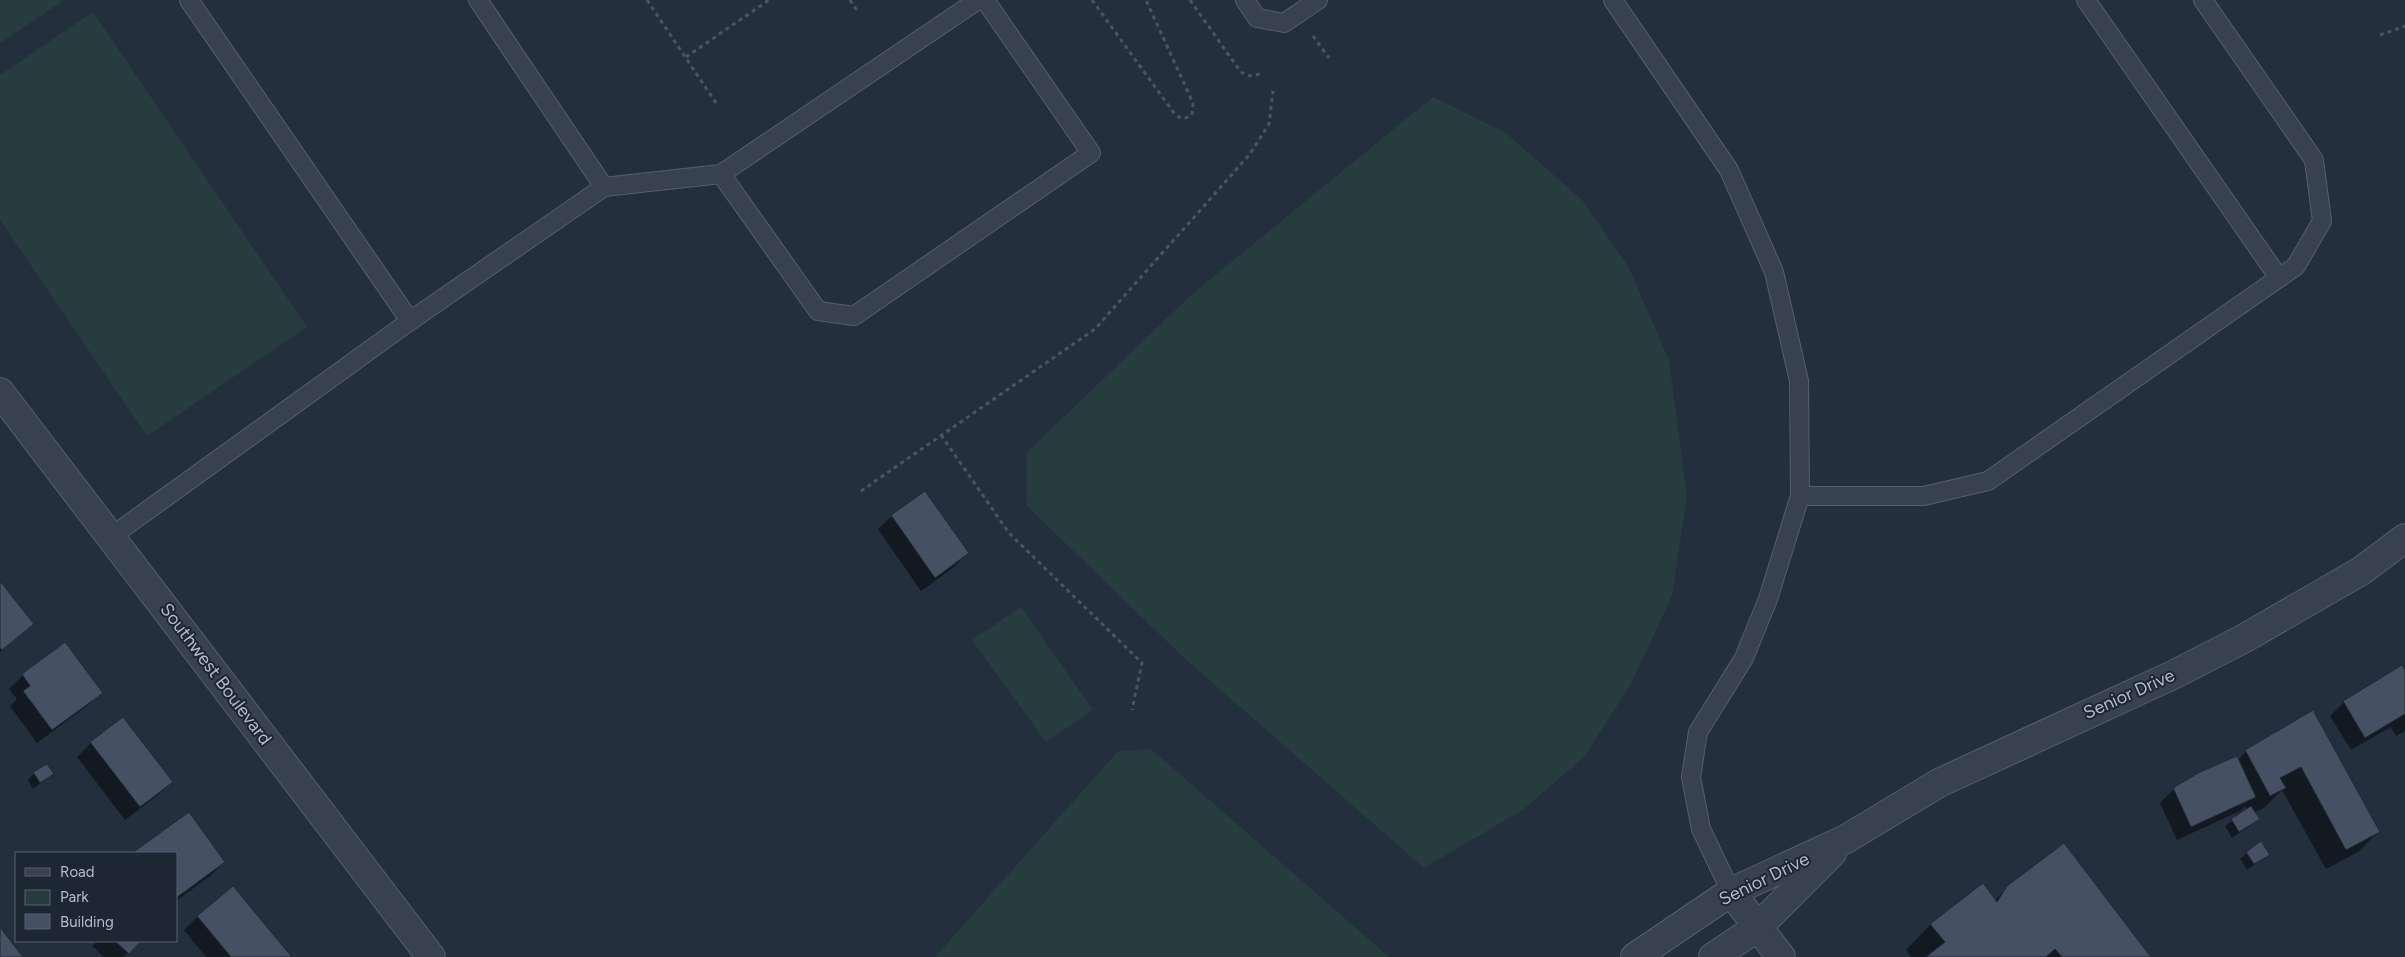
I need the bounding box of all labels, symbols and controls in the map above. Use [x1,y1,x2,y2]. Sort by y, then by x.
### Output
street label: Southwest Boulevard [156,599,276,749]
street label: Senior Drive [2080,664,2178,724]
street label: Senior Drive [1715,848,1813,910]
legend [15,852,178,942]
text: Road [60,863,95,881]
text: Park [60,888,89,906]
text: Building [60,913,114,931]

